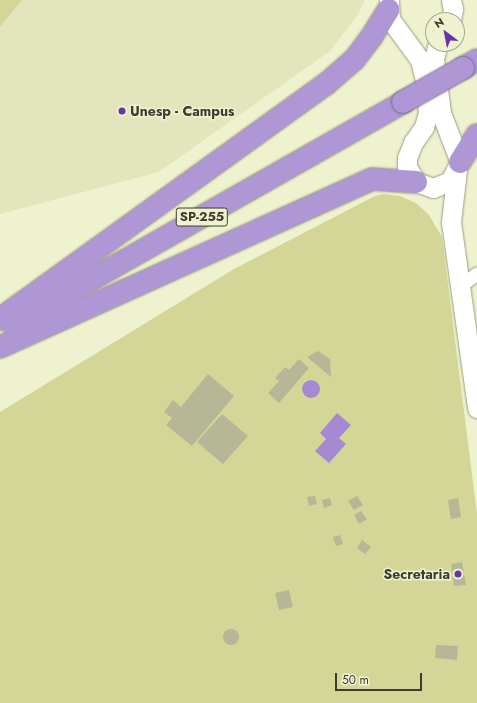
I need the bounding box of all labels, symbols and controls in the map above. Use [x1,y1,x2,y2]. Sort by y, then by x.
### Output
north arrow [425,12,465,52]
text: N [431,14,447,32]
place label: Unesp - Campus [130,103,234,119]
marker: Unesp - Campus [117,106,127,116]
road number: SP-255 [175,206,229,228]
place label: Secretaria [384,566,450,582]
marker: Secretaria [453,569,463,579]
scale bar [337,665,424,691]
text: 50 m [342,671,369,689]

